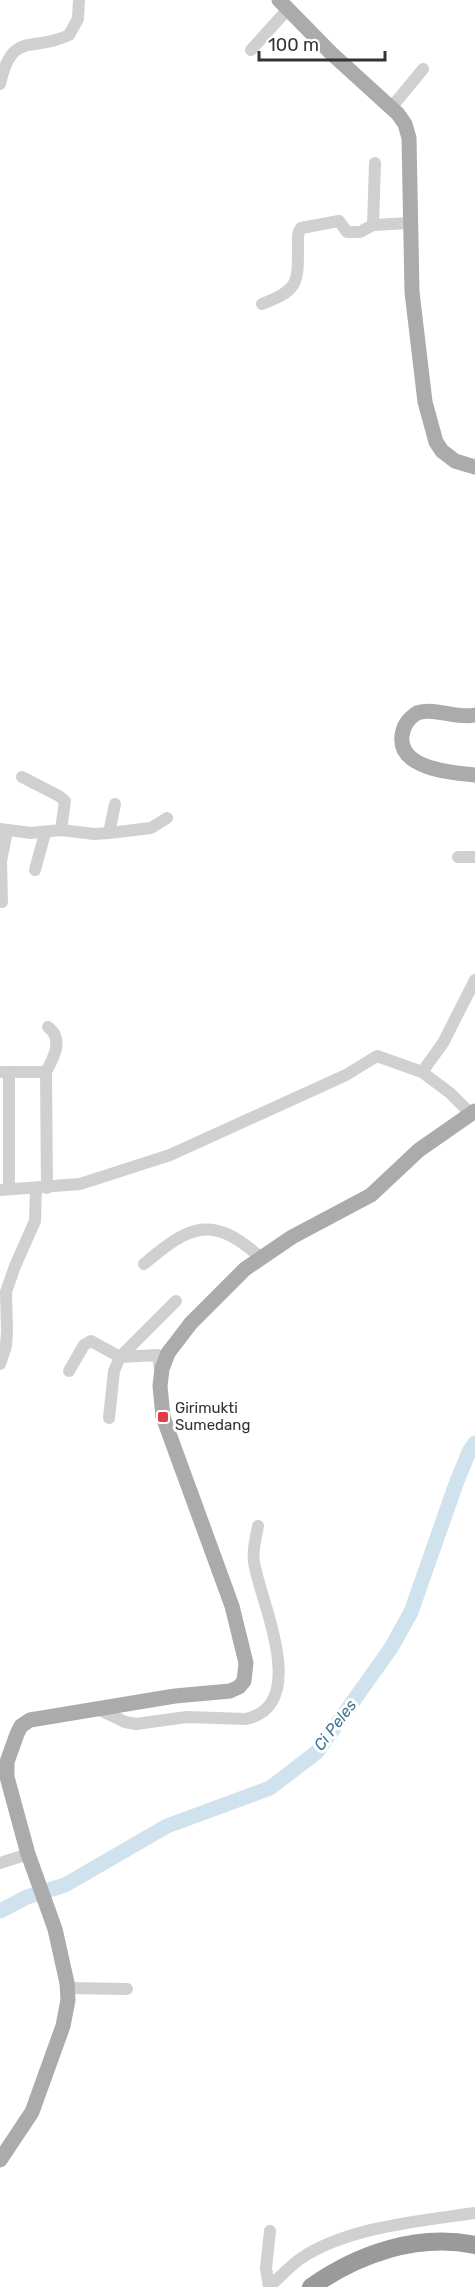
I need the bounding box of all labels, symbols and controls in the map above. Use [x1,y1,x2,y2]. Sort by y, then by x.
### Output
scale bar [259,24,385,62]
text: 100 m [268,34,319,56]
place label: Girimukti Sumedang [175,1399,250,1434]
marker: Girimukti Sumedang [156,1410,170,1424]
water label: Ci Peles [310,1696,360,1754]

